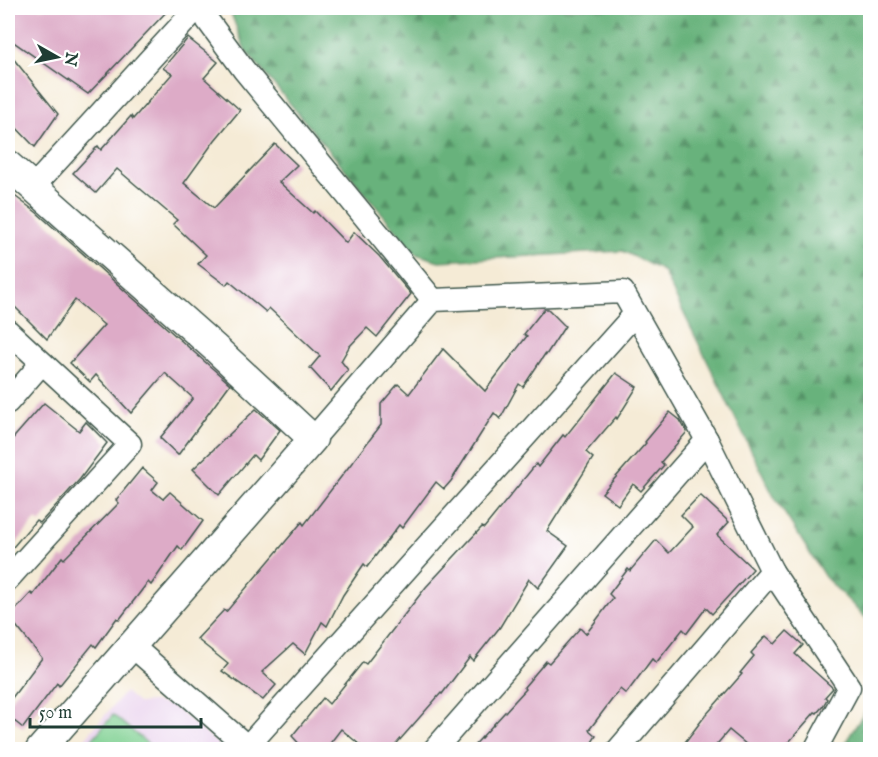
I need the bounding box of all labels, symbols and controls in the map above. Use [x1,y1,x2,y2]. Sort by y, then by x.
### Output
north arrow [27,27,87,87]
text: N [59,50,81,68]
scale bar [30,691,201,729]
text: 50 m [39,702,72,725]

